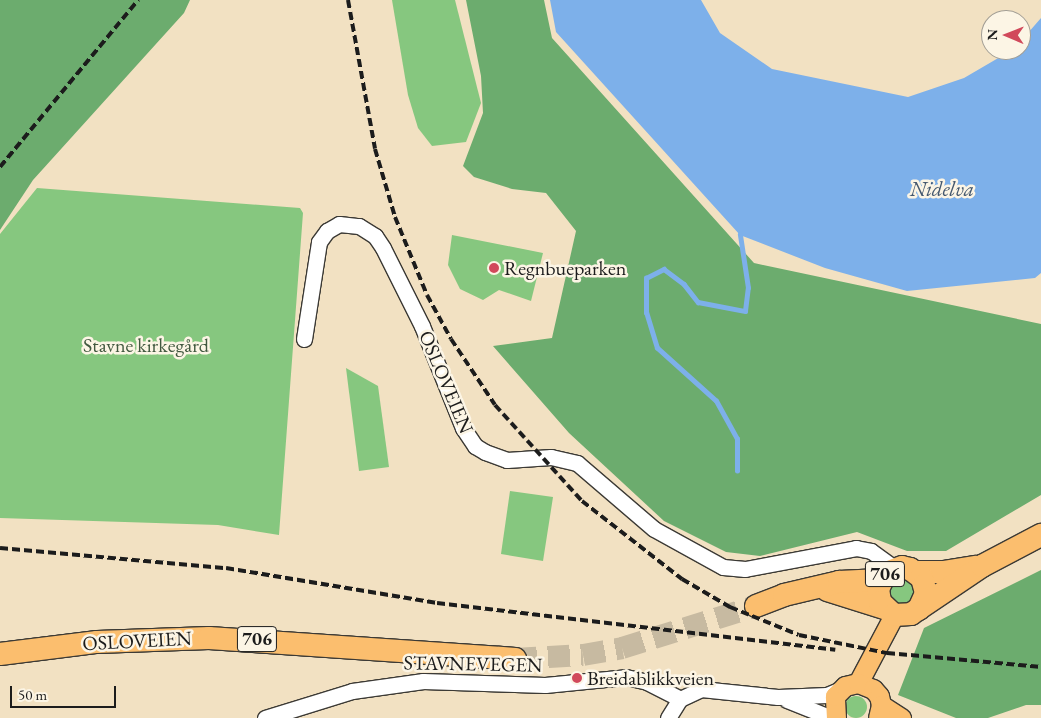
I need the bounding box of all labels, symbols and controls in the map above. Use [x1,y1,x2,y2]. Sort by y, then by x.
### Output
north arrow [981,10,1031,60]
text: N [983,29,1001,41]
water label: Nidelva [910,176,974,202]
place label: Regnbueparken [504,256,626,280]
marker: Regnbueparken [488,262,500,274]
street label: OSLOVEIEN [414,327,478,437]
park label: Stavne kirkegård [83,333,209,357]
road number: 706 [864,558,906,590]
road number: 706 [236,622,278,656]
street label: OSLOVEIEN [82,626,192,656]
street label: STAVNEVEGEN [403,651,543,677]
place label: Breidablikkveien [587,666,714,690]
marker: Breidablikkveien [571,672,583,684]
scale bar [12,676,119,708]
text: 50 m [18,685,47,704]

